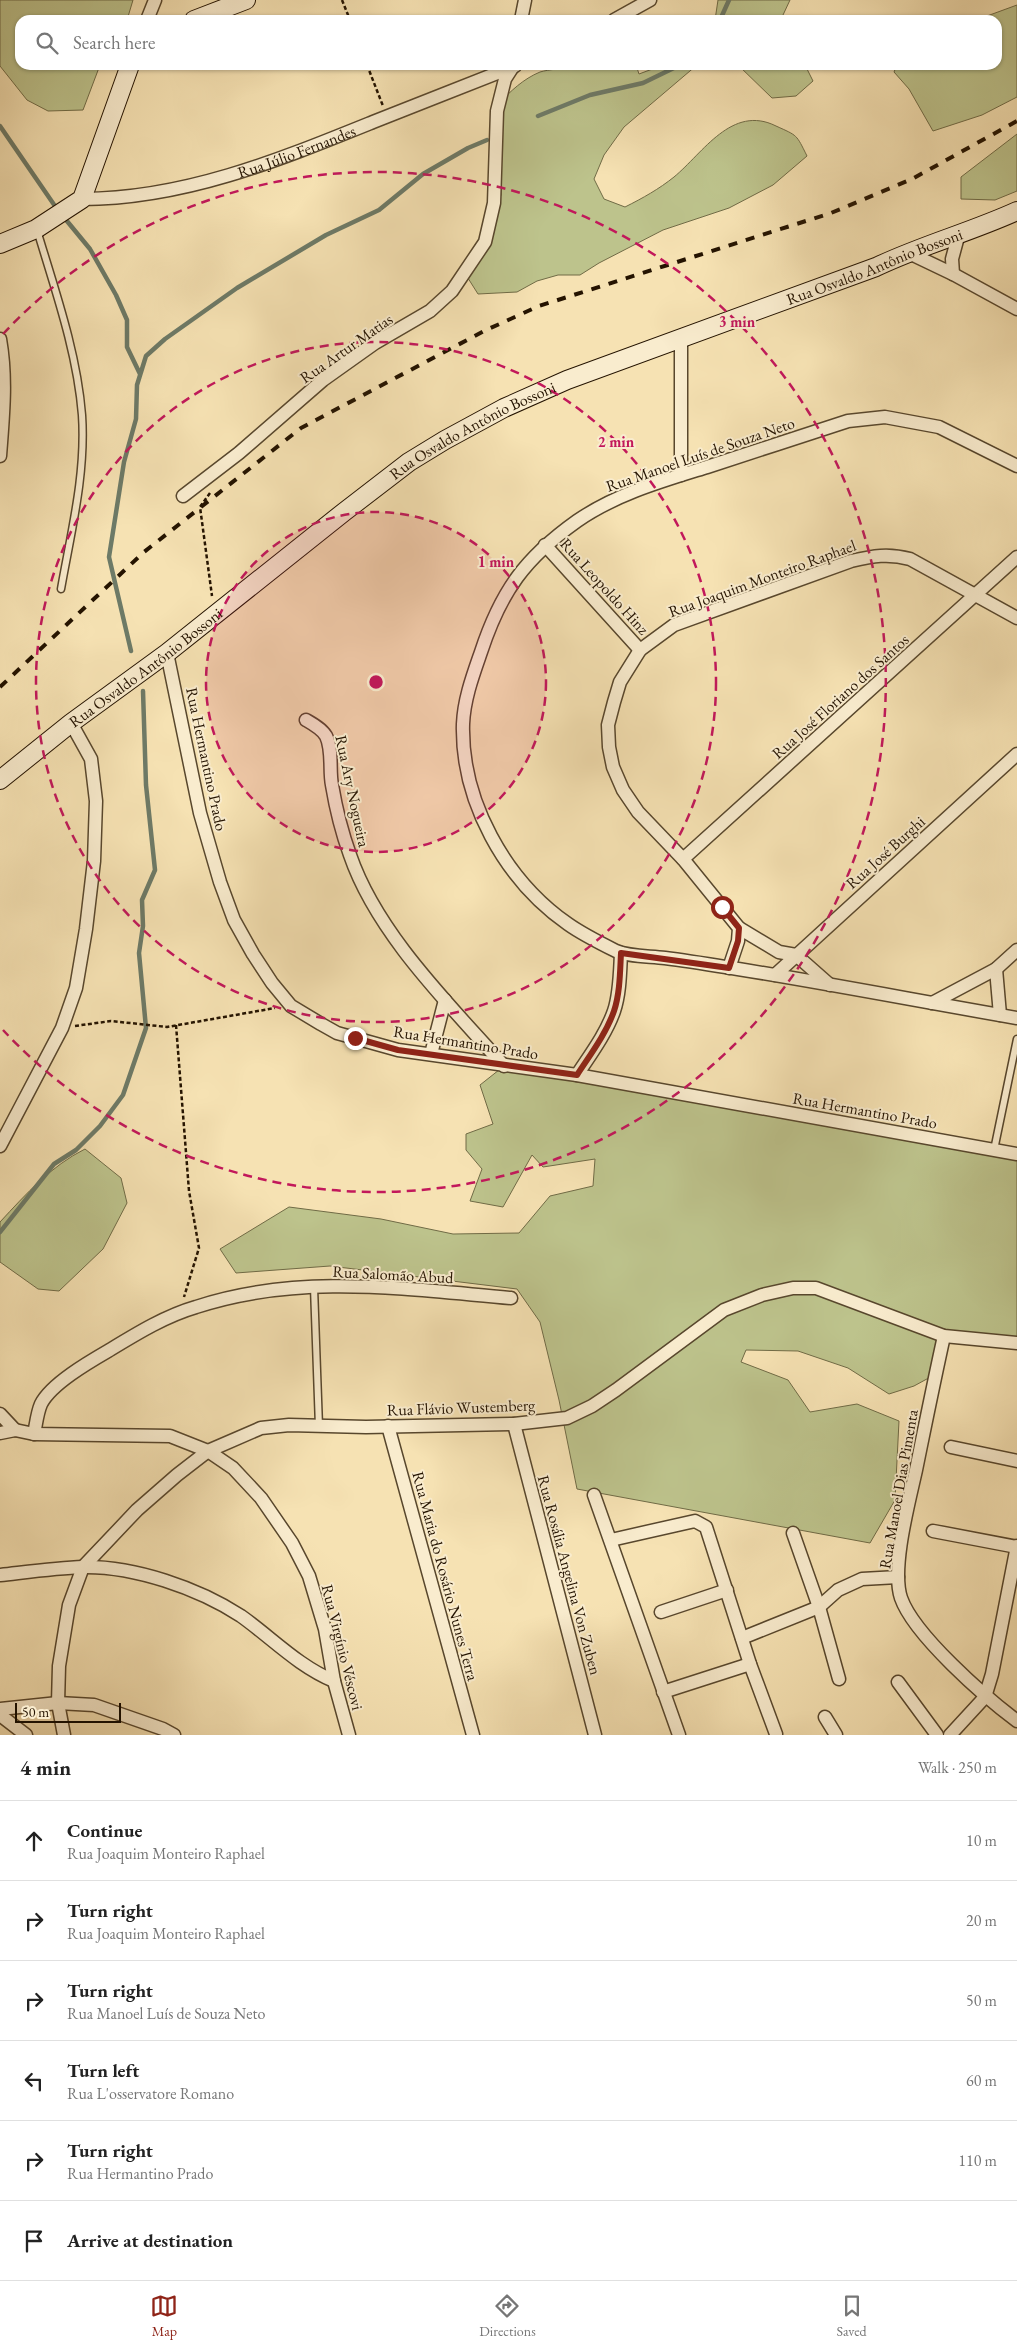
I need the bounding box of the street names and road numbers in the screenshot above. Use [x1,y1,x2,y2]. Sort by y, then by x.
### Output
street label: Rua Júlio Fernandes [235,120,359,183]
street label: Rua Osvaldo Antônio Bossoni [783,224,965,310]
street label: Rua Artur Matias [296,309,397,388]
street label: Rua Osvaldo Antônio Bossoni [385,376,559,485]
street label: Rua Manoel Luís de Souza Neto [603,412,797,497]
street label: Rua Leopoldo Hinz [556,534,654,639]
street label: Rua Joaquim Monteiro Raphael [666,535,859,622]
street label: Rua Osvaldo Antônio Bossoni [65,603,227,732]
street label: Rua José Floriano dos Santos [767,629,913,764]
street label: Rua Hermantino Prado [181,685,232,833]
street label: Rua Ary Nogueira [330,733,375,850]
street label: Rua José Burghi [841,811,929,894]
street label: Rua Hermantino Prado [392,1021,540,1064]
street label: Rua Hermantino Prado [791,1087,939,1134]
street label: Rua Salomão Abud [332,1261,455,1288]
street label: Rua Flávio Wustemberg [387,1394,537,1421]
street label: Rua Manoel Dias Pimenta [874,1407,923,1570]
street label: Rua Maria do Rosário Nunes Terra [407,1469,484,1684]
street label: Rua Rosália Angelina Von Zuben [533,1473,606,1678]
street label: Rua Virgínio Véscovi [317,1582,368,1712]

